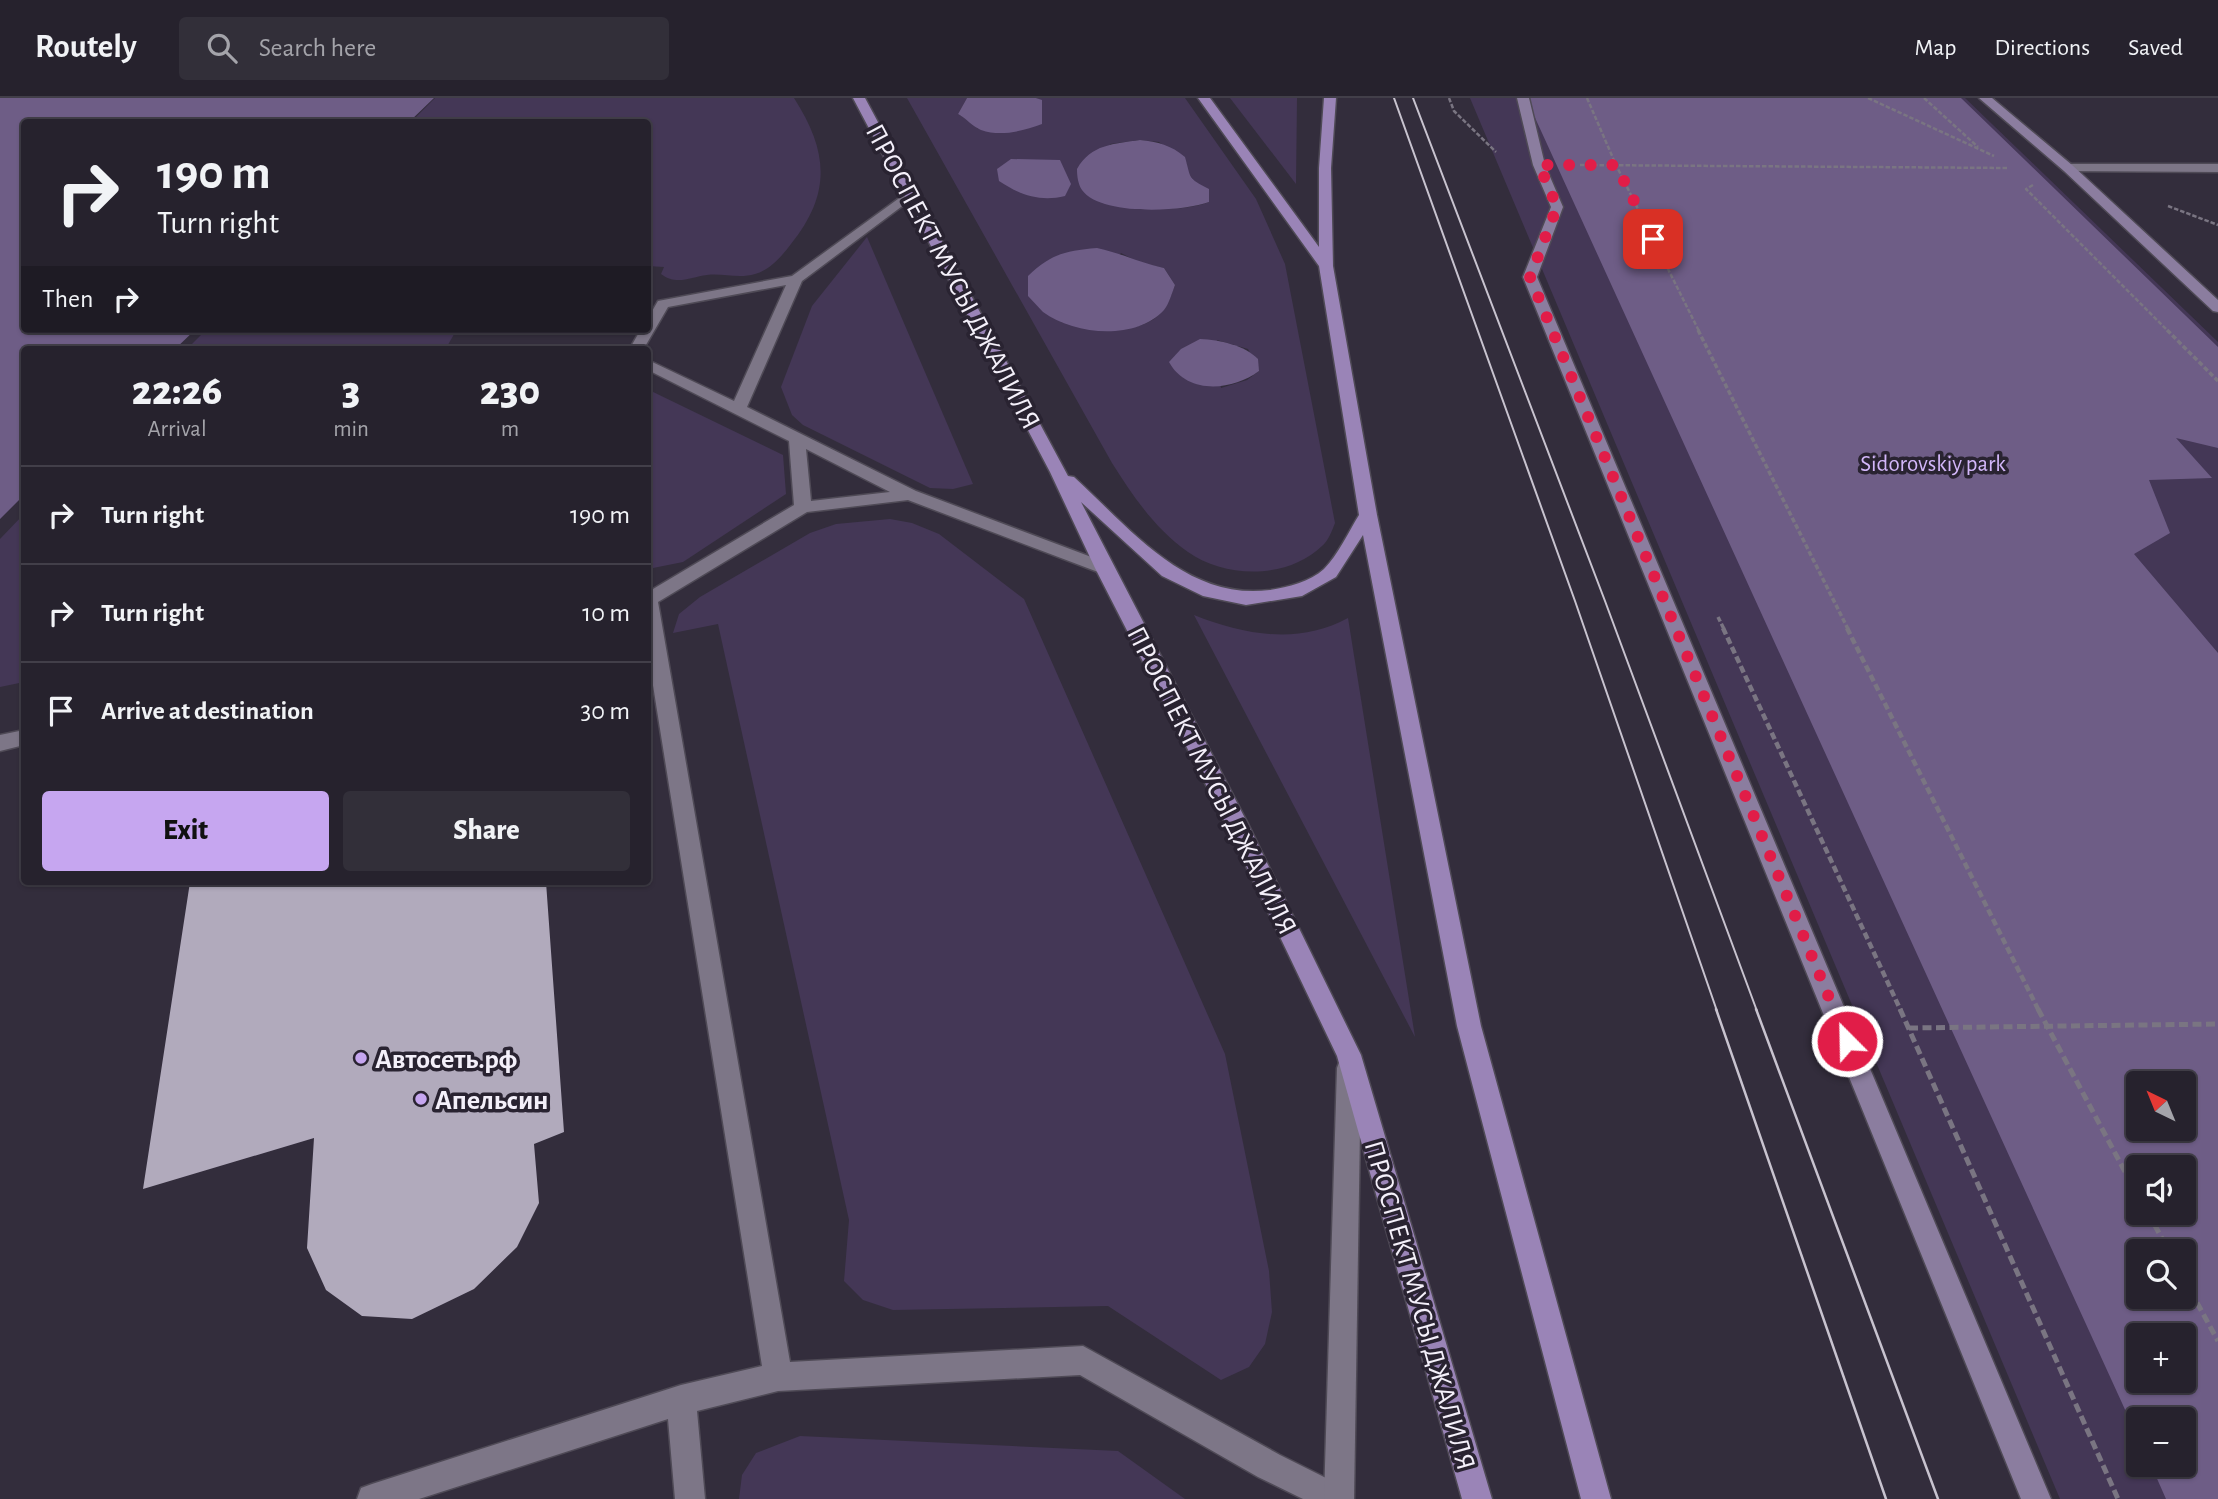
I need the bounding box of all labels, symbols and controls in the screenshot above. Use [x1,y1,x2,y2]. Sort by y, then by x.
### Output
search box [179,17,669,80]
icon: search [203,29,241,67]
text: Routely [35,31,137,64]
text: Search here [259,35,376,61]
text: Map [1914,36,1956,60]
text: Directions [1994,36,2090,60]
text: Saved [2128,36,2183,60]
street label: ПРОСПЕКТ МУСЫ ДЖАЛИЛЯ [860,120,1045,434]
icon: right [42,147,133,238]
text: 190 m [157,149,271,198]
text: Turn right [157,207,279,239]
pin [1623,209,1683,269]
icon: arrive [1634,220,1672,258]
icon: right [107,280,145,318]
text: Then [42,286,93,312]
text: 22:26 [132,370,222,412]
text: 3 [342,370,360,412]
text: 230 [480,370,540,412]
text: Arrival [147,418,207,441]
text: min [333,418,369,441]
text: m [501,418,519,441]
park label: Sidorovskiy park [1860,453,2006,476]
icon: right [42,496,80,534]
text: Turn right [101,502,204,528]
text: 190 m [570,502,630,528]
icon: right [42,594,80,632]
text: Turn right [101,600,204,626]
text: 10 m [582,600,630,626]
street label: ПРОСПЕКТ МУСЫ ДЖАЛИЛЯ [1121,622,1301,939]
icon: arrive [42,692,80,730]
text: Arrive at destination [101,698,314,724]
text: 30 m [580,698,630,724]
button: Exit [42,791,329,871]
button: Share [343,791,630,871]
position arrow [1810,1004,1884,1078]
place label: Автосеть.рф [375,1046,517,1074]
marker: Автосеть.рф [353,1050,369,1066]
north arrow [2126,1071,2196,1141]
map controls [2126,1071,2196,1477]
place label: Апельсин [435,1087,549,1115]
marker: Апельсин [413,1091,429,1107]
street label: ПРОСПЕКТ МУСЫ ДЖАЛИЛЯ [1359,1138,1480,1474]
button: sound [2126,1155,2196,1225]
button: search [2126,1239,2196,1309]
button: + [2126,1323,2196,1393]
button: − [2126,1407,2196,1477]

